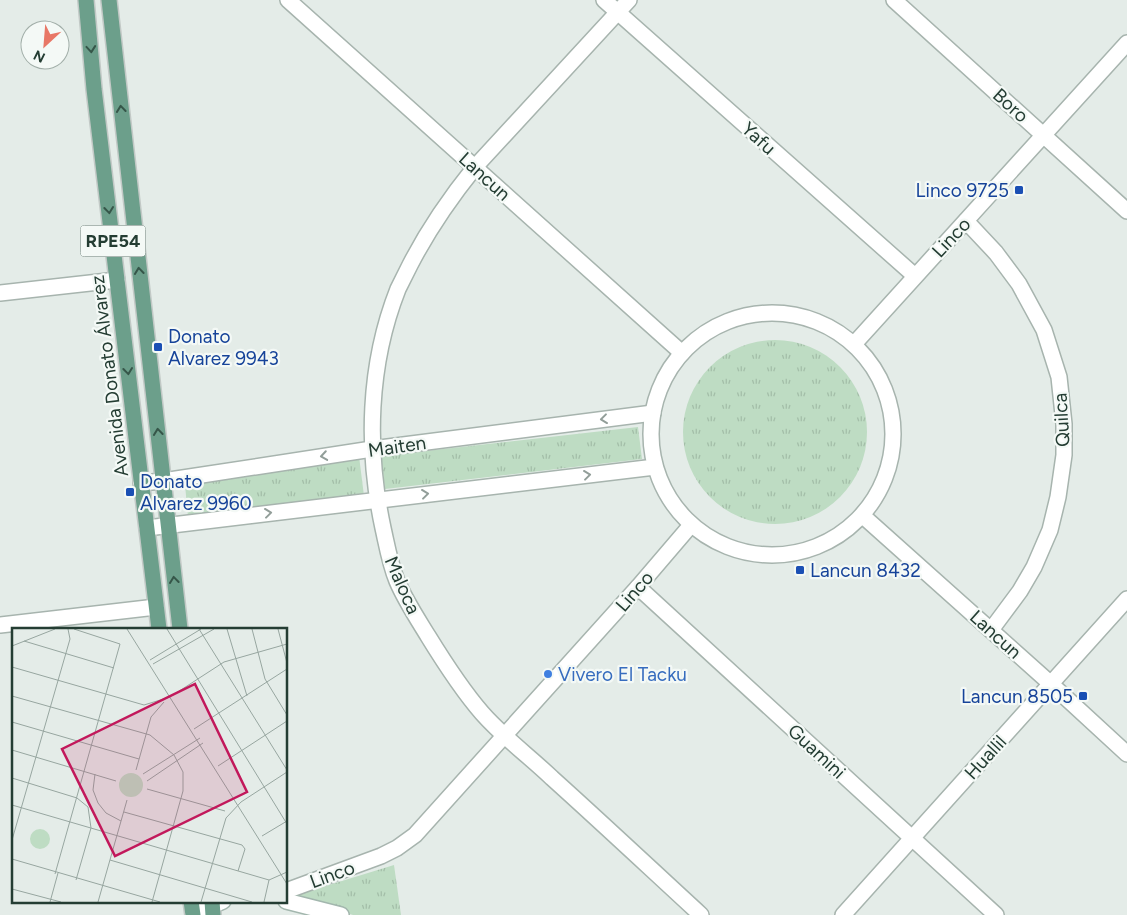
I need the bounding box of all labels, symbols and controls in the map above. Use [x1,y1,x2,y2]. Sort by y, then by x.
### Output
north arrow [20,20,70,70]
one-way arrow [85,45,96,53]
text: N [31,46,48,66]
street label: Boro [988,83,1033,127]
one-way arrow [116,105,127,113]
street label: Yafu [737,117,780,160]
street label: Lancun [454,147,515,206]
place label: Linco 9725 [916,179,1009,202]
marker: Linco 9725 [1013,184,1025,196]
one-way arrow [103,206,114,214]
street label: Linco [927,213,976,262]
road number: RPE54 [80,226,146,256]
one-way arrow [134,266,145,274]
street label: Avenida Donato Álvarez [86,274,133,478]
place label: Donato Alvarez 9943 [168,325,279,370]
marker: Donato Alvarez 9943 [152,341,164,353]
one-way arrow [122,368,133,376]
street label: Quilca [1049,392,1074,448]
one-way arrow [600,413,608,424]
one-way arrow [153,428,164,436]
street label: Maiten [367,431,428,462]
one-way arrow [320,451,328,461]
place label: Donato Alvarez 9960 [140,470,252,515]
one-way arrow [583,470,591,481]
marker: Donato Alvarez 9960 [124,486,136,498]
one-way arrow [422,489,430,500]
one-way arrow [265,508,273,519]
street label: Maloca [380,553,425,618]
place label: Lancun 8432 [810,559,921,582]
marker: Lancun 8432 [794,564,806,576]
street label: Linco [611,566,658,616]
one-way arrow [169,576,180,584]
street label: Lancun [965,605,1026,664]
inset map [12,628,288,902]
place label: Vivero El Tacku [558,663,687,686]
marker: Vivero El Tacku [542,668,554,680]
place label: Lancun 8505 [961,685,1073,708]
marker: Lancun 8505 [1077,690,1089,702]
street label: Guamini [783,719,850,784]
street label: Huallil [960,730,1011,784]
street label: Linco [307,856,358,893]

